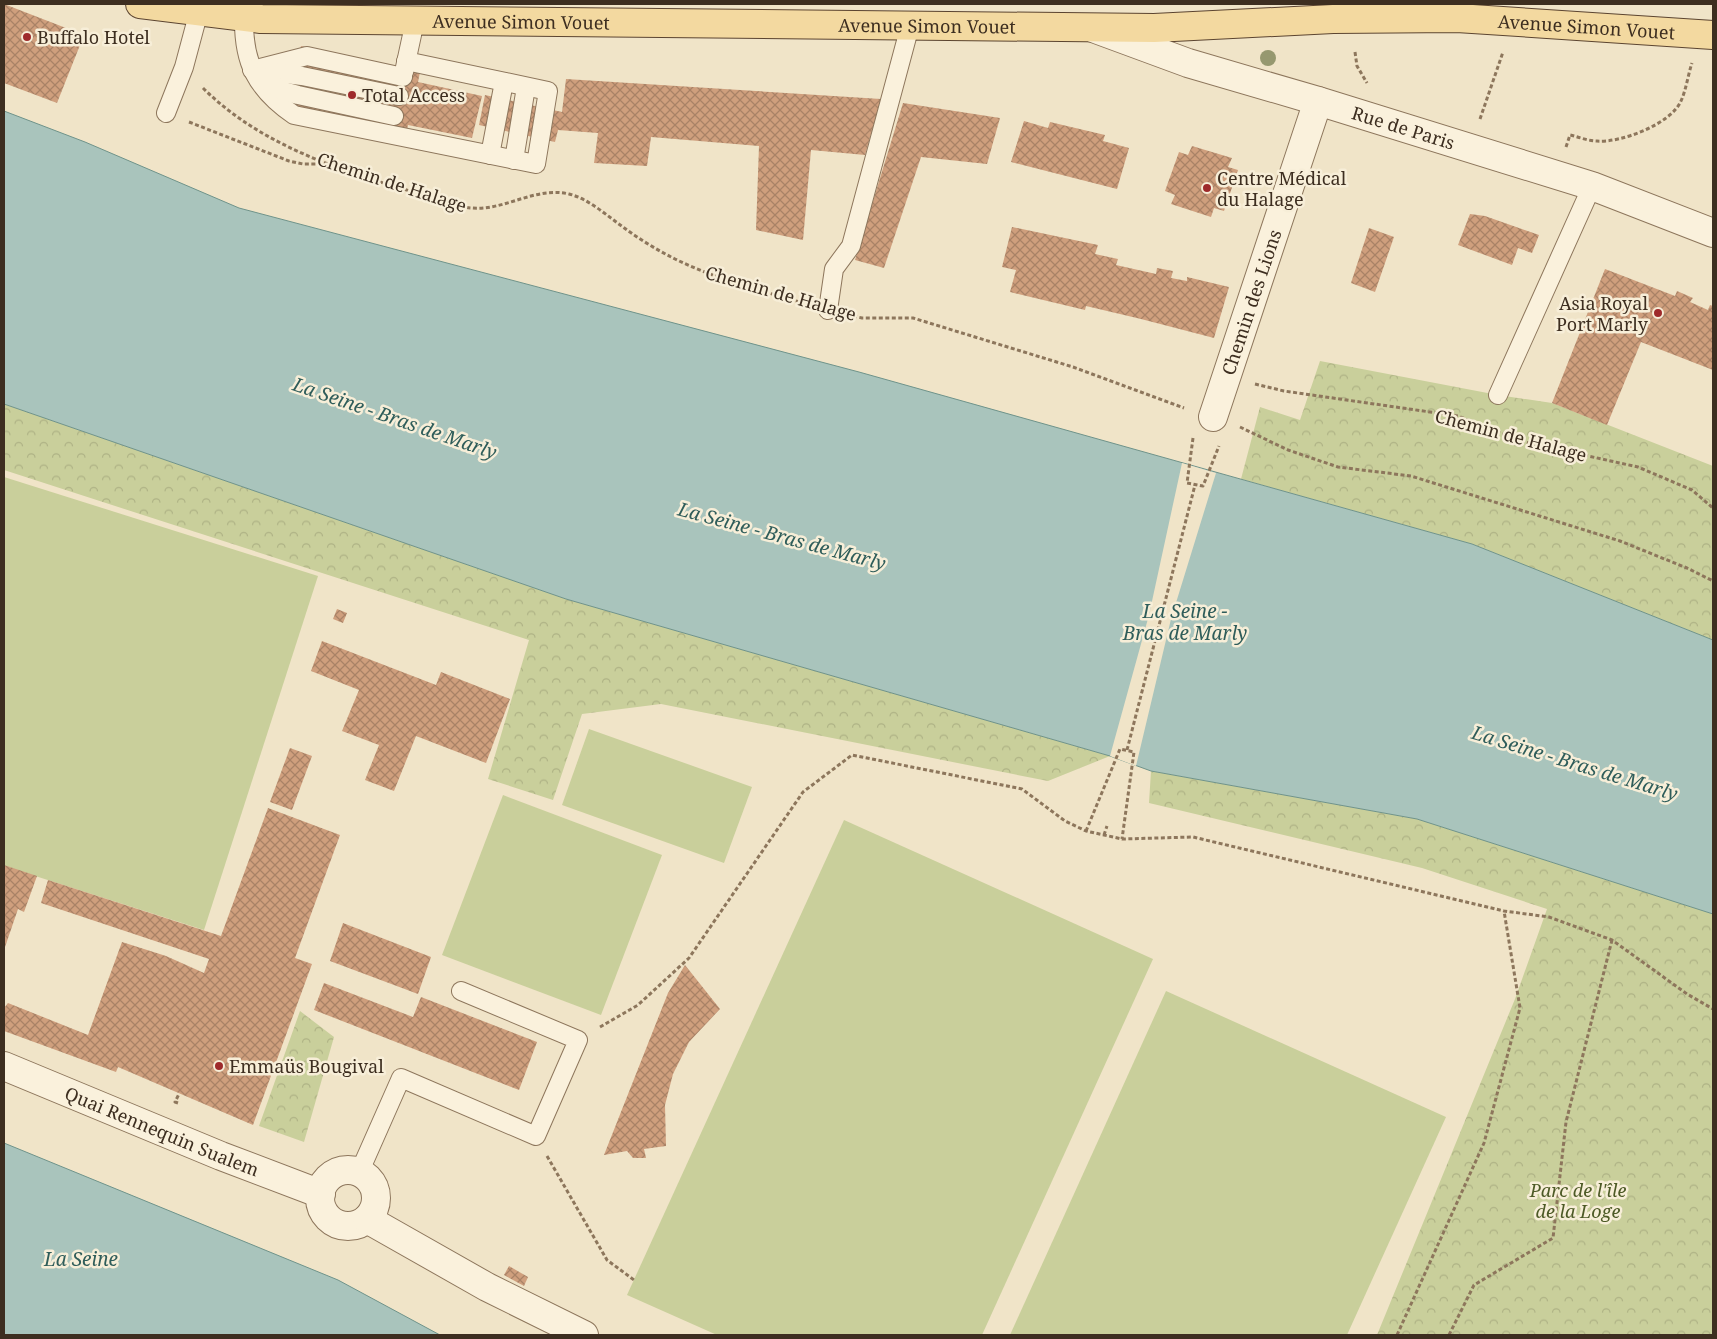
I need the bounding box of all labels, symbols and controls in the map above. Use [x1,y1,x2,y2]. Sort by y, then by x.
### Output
street label: Avenue Simon Vouet [432,9,610,35]
street label: Avenue Simon Vouet [1497,9,1676,44]
street label: Avenue Simon Vouet [838,13,1016,39]
place label: Buffalo Hotel [37,25,150,49]
marker: Buffalo Hotel [21,31,33,43]
place label: Total Access [362,83,465,107]
marker: Total Access [346,89,358,101]
street label: Rue de Paris [1349,100,1458,155]
street label: Chemin de Halage [314,146,470,218]
place label: Centre Médical du Halage [1217,166,1347,211]
marker: Centre Médical du Halage [1201,182,1213,194]
street label: Chemin des Lions [1216,226,1286,378]
street label: Chemin de Halage [703,260,859,326]
place label: Asia Royal Port Marly [1556,291,1649,336]
marker: Asia Royal Port Marly [1652,307,1664,319]
water label: La Seine - Bras de Marly [289,370,501,465]
street label: Chemin de Halage [1433,403,1589,467]
water label: La Seine - Bras de Marly [674,495,889,576]
water label: La Seine - Bras de Marly [1122,598,1247,646]
water label: La Seine - Bras de Marly [1468,719,1681,807]
place label: Emmaüs Bougival [229,1054,384,1078]
marker: Emmaüs Bougival [213,1060,225,1072]
street label: Quai Rennequin Sualem [61,1081,263,1181]
park label: Parc de l'île de la Loge [1529,1178,1626,1223]
water label: La Seine [43,1246,118,1272]

